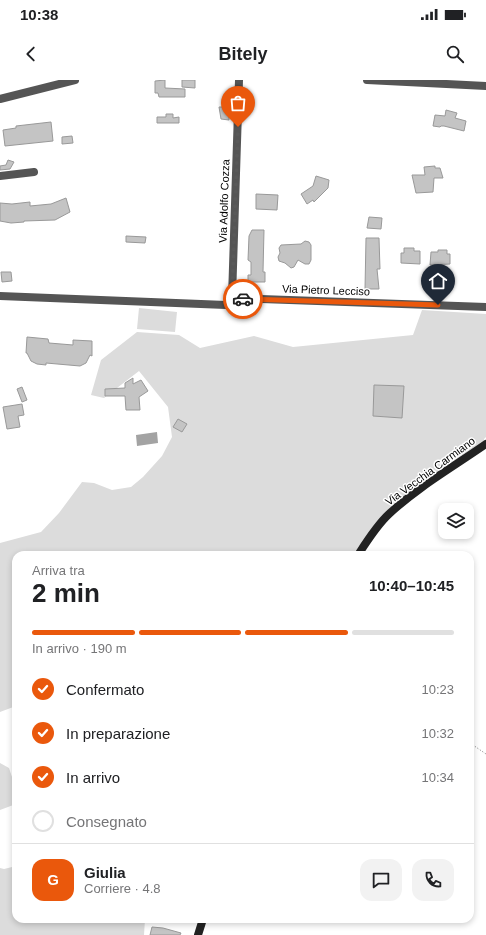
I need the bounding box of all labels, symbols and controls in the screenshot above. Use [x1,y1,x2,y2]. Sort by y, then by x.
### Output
text: 10:38 [20,6,58,23]
icon: back [20,43,42,65]
icon: search [444,43,466,65]
text: Bitely [218,44,268,64]
pin [221,86,255,127]
icon: bag [227,92,249,114]
street label: Via Adolfo Cozza [217,158,231,243]
pin [421,264,455,305]
icon: home [427,270,449,292]
courier [223,279,263,319]
street label: Via Pietro Lecciso [282,282,370,298]
icon: car [232,288,254,310]
street label: Via Vecchia Carmiano [383,434,477,508]
map controls [438,503,474,539]
button: layers [438,503,474,539]
text: Arriva tra [32,563,85,578]
text: 10:40–10:45 [369,577,454,594]
text: 2 min [32,578,100,608]
text: In arrivo · 190 m [32,641,127,656]
icon: check [32,678,54,700]
text: Confermato [66,681,144,698]
text: 10:23 [421,682,454,697]
icon: check [32,722,54,744]
text: In preparazione [66,725,170,742]
text: 10:32 [421,726,454,741]
icon: check [32,766,54,788]
text: In arrivo [66,769,120,786]
text: 10:34 [421,770,454,785]
text: Consegnato [66,813,147,830]
button: chat [360,859,402,901]
button: phone [412,859,454,901]
text: Giulia [84,864,126,881]
text: G [47,871,59,888]
text: Corriere · 4.8 [84,881,161,896]

